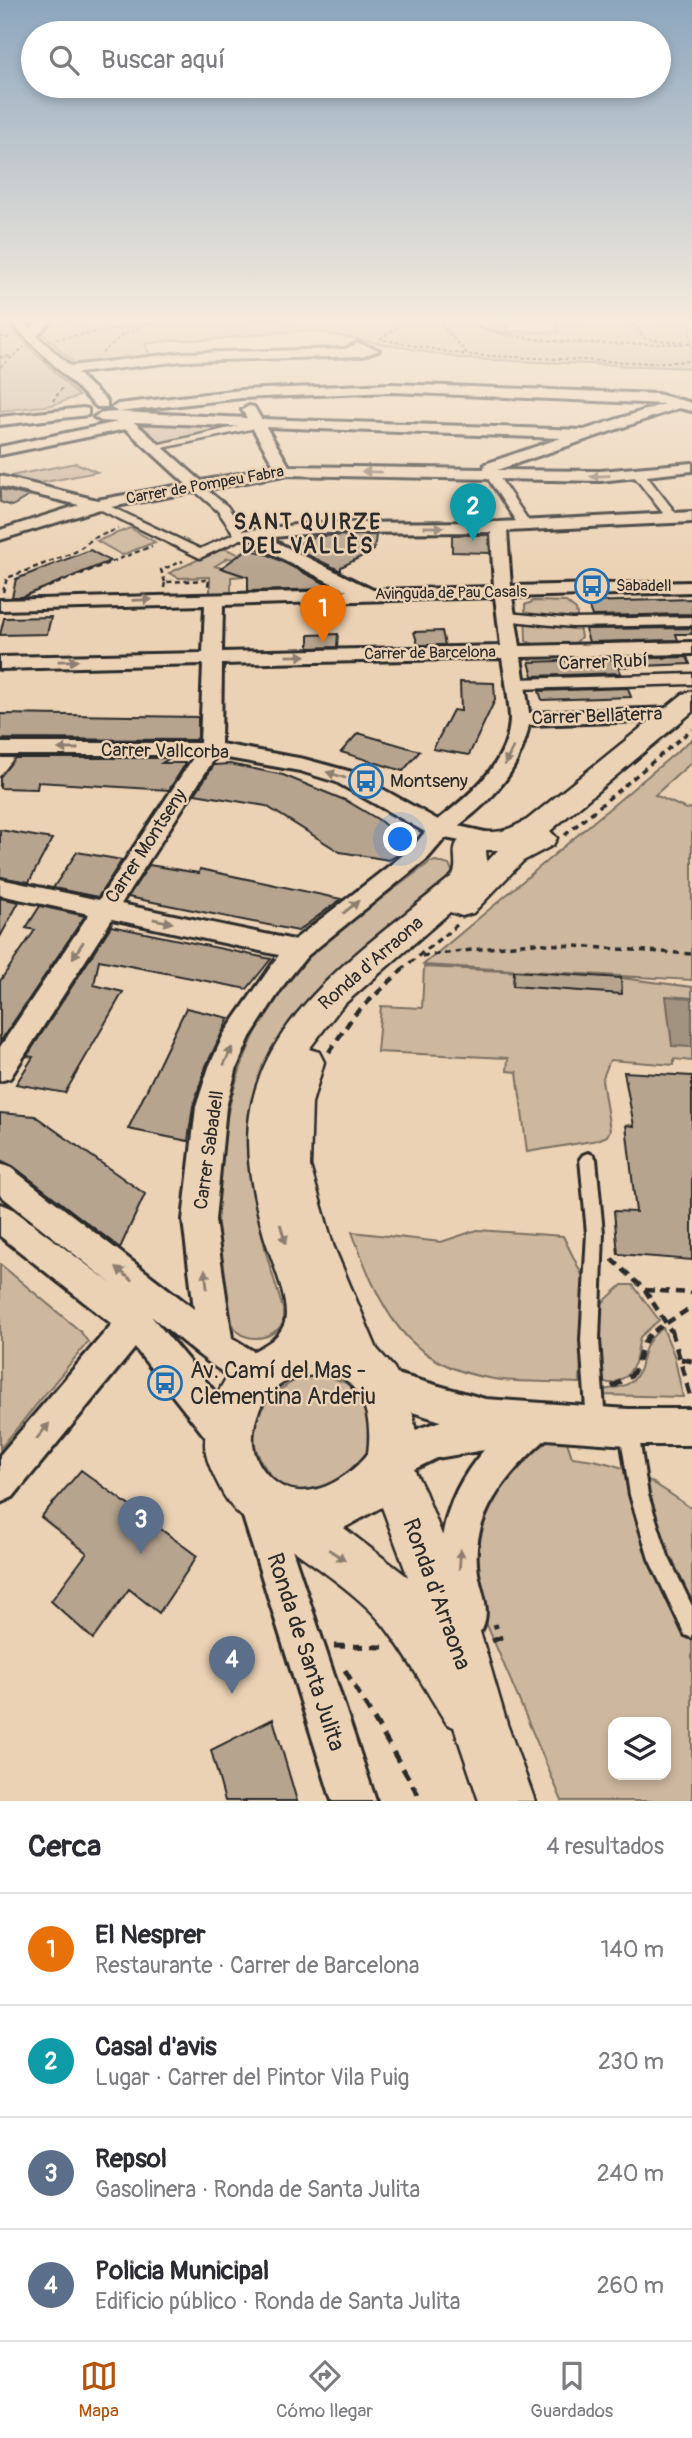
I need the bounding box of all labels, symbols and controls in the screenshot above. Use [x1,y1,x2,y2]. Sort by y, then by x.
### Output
search box [21,21,671,98]
icon: search [45,41,83,79]
text: Buscar aquí [101,44,225,76]
street label: Carrer de Pompeu Fabra [124,461,286,509]
one-way arrow [361,466,383,477]
one-way arrow [588,470,610,481]
pin: 2 [450,483,496,541]
district label: SANT QUIRZE DEL VALLÈS [234,509,382,560]
one-way arrow [423,521,445,533]
bus stop icon: Sabadell [573,567,611,605]
place label: Sabadell [616,576,672,596]
street label: Avinguda de Pau Casals [375,582,527,604]
pin: 1 [300,585,346,643]
one-way arrow [131,595,153,606]
street label: Carrer de Barcelona [364,642,496,664]
street label: Carrer Rubí [558,648,648,676]
one-way arrow [285,651,307,662]
one-way arrow [57,656,79,667]
street label: Carrer Bellaterra [531,702,663,730]
street label: Carrer Vallcorba [101,738,229,764]
one-way arrow [57,743,79,755]
one-way arrow [503,746,515,766]
bus stop icon: Montseny [347,762,385,800]
one-way arrow [325,769,346,779]
place label: Montseny [390,769,468,793]
street label: Carrer Montseny [100,784,192,908]
your location [383,822,417,856]
one-way arrow [343,900,360,915]
street label: Ronda d'Arraona [314,911,429,1015]
one-way arrow [152,916,174,927]
one-way arrow [72,940,85,959]
one-way arrow [223,1045,234,1066]
street label: Carrer Sabadell [189,1089,229,1211]
one-way arrow [279,1223,289,1244]
one-way arrow [115,1267,133,1282]
one-way arrow [200,1268,211,1290]
place label: Av. Camí del Mas - Clementina Arderiu [190,1356,376,1411]
bus stop icon: Av. Camí del Mas - Clementina Arderiu [146,1364,184,1402]
one-way arrow [35,1423,50,1440]
pin: 3 [118,1496,164,1554]
street label: Ronda d'Arraona [396,1514,478,1674]
one-way arrow [328,1548,347,1561]
one-way arrow [454,1548,465,1570]
street label: Ronda de Santa Julita [260,1549,352,1755]
pin: 4 [209,1636,255,1694]
map controls [608,1717,671,1780]
button: layers [608,1717,671,1780]
text: Cerca [28,1828,101,1865]
text: 4 resultados [546,1832,664,1861]
text: El Nesprer [95,1919,206,1951]
text: 1 [47,1935,56,1964]
text: 140 m [601,1935,664,1964]
text: Restaurante · Carrer de Barcelona [95,1951,420,1980]
text: Casal d'avis [95,2031,217,2063]
text: 2 [45,2047,57,2076]
text: 230 m [598,2047,664,2076]
text: Lugar · Carrer del Pintor Vila Puig [95,2063,409,2092]
text: Repsol [95,2143,167,2175]
text: 3 [45,2159,57,2188]
text: 240 m [597,2159,664,2188]
text: Gasolinera · Ronda de Santa Julita [95,2175,420,2204]
text: Policia Municipal [95,2255,269,2287]
text: 4 [44,2271,58,2300]
text: 260 m [597,2271,664,2300]
text: Edificio público · Ronda de Santa Julita [95,2287,460,2316]
tab: Mapa [79,2357,119,2423]
tab: Cómo llegar [276,2357,373,2423]
tab: Guardados [530,2357,613,2423]

